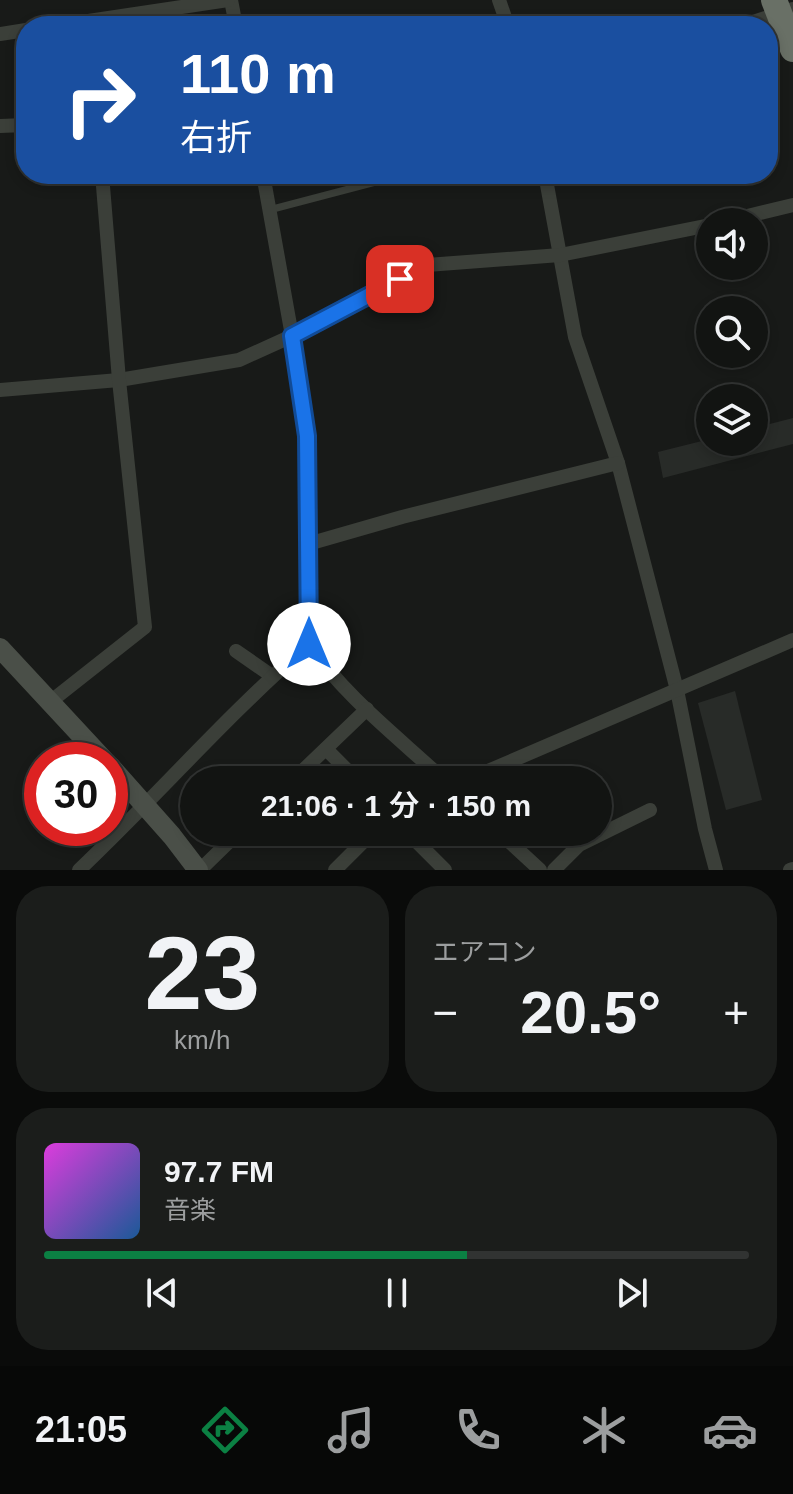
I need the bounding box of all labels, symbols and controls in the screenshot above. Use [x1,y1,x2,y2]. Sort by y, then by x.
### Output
text: 110 m [180,42,336,105]
icon: right [48,48,152,152]
text: 右折 [180,117,252,158]
map controls [696,208,768,456]
button: sound [696,208,768,280]
pin [366,245,434,313]
icon: arrive [378,257,422,301]
button: search [696,296,768,368]
button: layers [696,384,768,456]
position arrow [267,602,351,686]
speed limit sign: 30 [24,742,128,846]
text: 21:06 · 1 分 · 150 m [261,789,531,822]
text: 23 [144,915,260,1031]
text: エアコン [433,937,537,967]
text: 20.5° [520,979,661,1046]
text: − [433,988,458,1037]
text: + [723,988,749,1037]
text: km/h [174,1025,230,1055]
text: 97.7 FM [164,1155,274,1188]
text: 音楽 [164,1195,216,1225]
icon: previous [140,1271,184,1315]
icon: pause [375,1271,419,1315]
icon: next [610,1271,654,1315]
icon: directions [197,1402,253,1458]
icon: music [323,1402,379,1458]
icon: phone [450,1402,506,1458]
icon: climate [576,1402,632,1458]
icon: car [702,1402,758,1458]
text: 21:05 [35,1409,127,1450]

